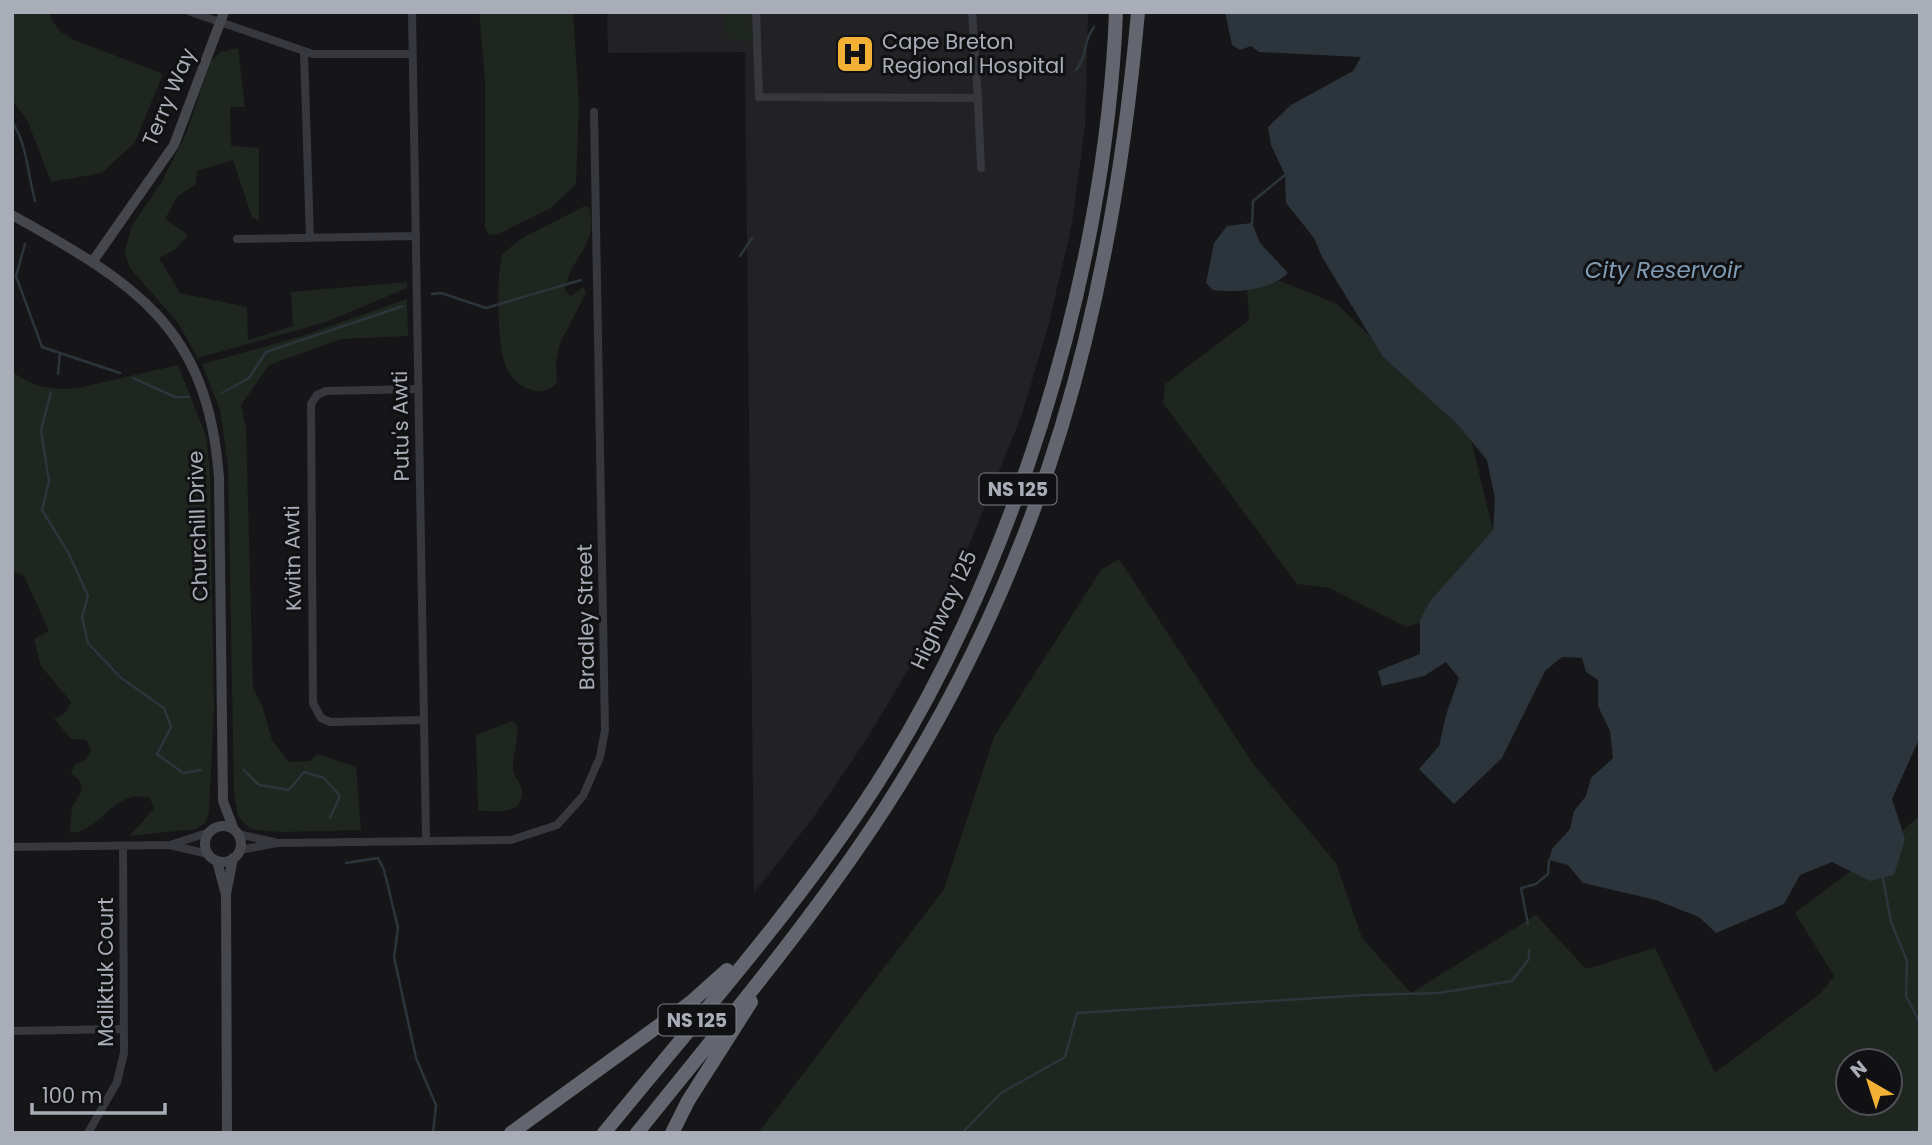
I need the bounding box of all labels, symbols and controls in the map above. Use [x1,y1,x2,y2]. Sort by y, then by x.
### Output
place label: Cape Breton Regional Hospital [882,27,1064,80]
hospital icon: Cape Breton Regional Hospital [834,33,876,75]
street label: Terry Way [135,43,202,150]
water label: City Reservoir [1585,254,1743,286]
street label: Putu's Awti [385,370,416,482]
street label: Churchill Drive [180,450,215,602]
road number: NS 125 [979,474,1056,504]
street label: Kwitn Awti [277,505,308,611]
street label: Bradley Street [570,544,601,690]
street label: Highway 125 [903,546,984,674]
street label: Maliktuk Court [91,897,120,1047]
road number: NS 125 [658,1004,736,1036]
north arrow [1834,1047,1904,1117]
text: N [1845,1054,1873,1084]
scale bar [32,1072,164,1116]
text: 100 m [42,1081,102,1110]

